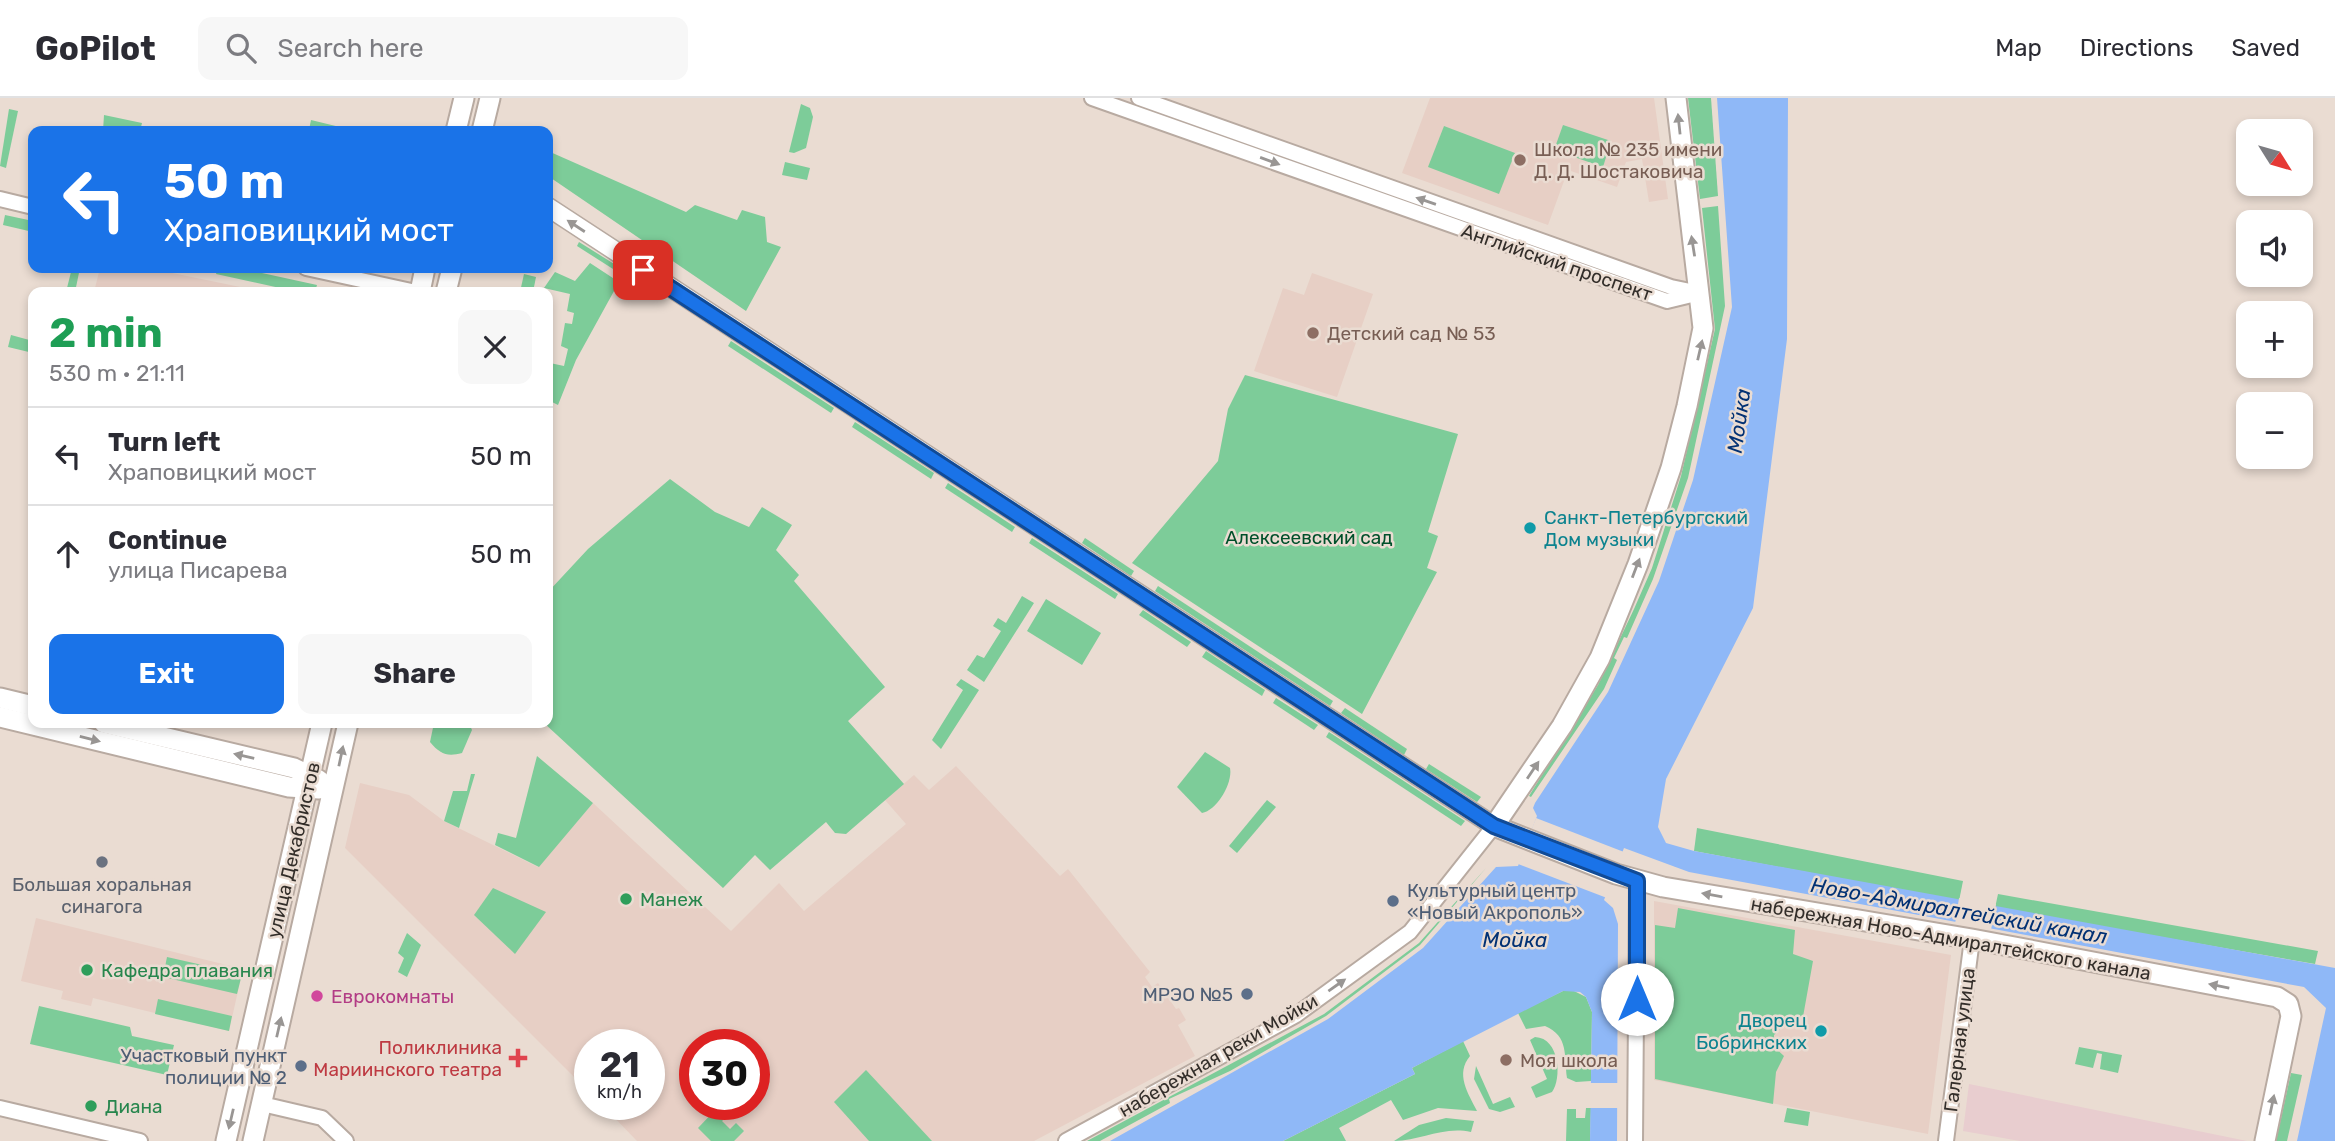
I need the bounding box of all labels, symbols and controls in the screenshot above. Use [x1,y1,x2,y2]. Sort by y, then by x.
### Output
search box [198,17,688,80]
text: GoPilot [35,29,156,68]
icon: search [222,29,260,67]
text: Search here [278,33,423,64]
text: Map [1995,34,2042,62]
text: Directions [2080,34,2193,62]
text: Saved [2231,34,2300,62]
one-way arrow [1673,113,1684,135]
north arrow [2236,119,2314,196]
map controls [2236,119,2313,469]
place label: Школа № 235 имени Д. Д. Шостаковича [1534,138,1722,183]
text: 50 m [164,152,284,210]
marker: Школа № 235 имени Д. Д. Шостаковича [1512,152,1528,168]
icon: left [49,154,140,245]
one-way arrow [1260,156,1281,167]
one-way arrow [1416,195,1437,206]
button: sound [2236,210,2313,287]
text: Храповицкий мост [164,211,454,249]
one-way arrow [566,219,585,232]
street label: Английский проспект [1458,219,1656,306]
one-way arrow [1687,235,1698,257]
pin [613,240,673,300]
icon: arrive [624,251,662,289]
button: + [2236,301,2313,378]
text: 2 min [49,308,163,358]
button: close [458,310,532,384]
place label: Детский сад № 53 [1327,322,1496,345]
marker: Детский сад № 53 [1305,325,1321,341]
one-way arrow [1695,339,1706,361]
text: 530 m · 21:11 [49,359,185,387]
water label: Мойка [1722,387,1755,455]
button: − [2236,392,2313,469]
text: Turn left [108,427,220,458]
icon: left [49,437,87,475]
text: 50 m [471,441,532,472]
text: Храповицкий мост [108,458,316,486]
place label: Санкт-Петербургский Дом музыки [1544,506,1748,551]
marker: Санкт-Петербургский Дом музыки [1522,520,1538,536]
text: Continue [108,525,227,556]
park label: Алексеевский сад [1225,526,1393,549]
icon: ahead [49,535,87,573]
text: 50 m [471,539,532,570]
text: улица Писарева [108,556,288,584]
one-way arrow [1631,558,1642,579]
button: Exit [49,634,284,714]
button: Share [298,634,532,714]
one-way arrow [79,734,101,745]
one-way arrow [336,745,347,767]
one-way arrow [233,750,255,761]
street label: улица Декабристов [262,760,325,940]
one-way arrow [1526,761,1540,779]
marker: Большая хоральная синагога [94,854,110,870]
water label: Ново-Адмиралтейский канал [1809,872,2109,949]
place label: Большая хоральная синагога [12,873,192,918]
place label: Культурный центр «Новый Акрополь» [1407,879,1583,924]
place label: Манеж [640,888,703,911]
one-way arrow [1701,889,1723,900]
marker: Манеж [618,891,634,907]
street label: набережная Ново-Адмиралтейского канала [1749,892,2153,985]
marker: Культурный центр «Новый Акрополь» [1385,893,1401,909]
water label: Мойка [1483,927,1547,952]
place label: Кафедра плавания [101,959,273,982]
marker: Кафедра плавания [79,962,95,978]
position arrow [1600,962,1674,1036]
street label: Галерная улица [1939,967,1980,1113]
one-way arrow [1328,978,1346,992]
one-way arrow [2208,980,2230,991]
place label: МРЭО №5 [1143,983,1233,1006]
place label: Еврокомнаты [331,985,454,1008]
marker: МРЭО №5 [1239,986,1255,1002]
marker: Еврокомнаты [309,988,325,1004]
street label: набережная реки Мойки [1115,989,1322,1122]
place label: Дворец Бобринских [1696,1009,1807,1054]
one-way arrow [274,1016,285,1038]
marker: Дворец Бобринских [1813,1023,1829,1039]
speed limit sign: 30 [679,1029,770,1120]
place label: Поликлиника Мариинского театра [313,1036,502,1081]
place label: Участковый пункт полиции № 2 [121,1044,287,1089]
text: 21 [599,1044,640,1086]
marker: Поликлиника Мариинского театра [508,1048,528,1068]
place label: Моя школа [1520,1049,1618,1072]
marker: Моя школа [1498,1052,1514,1068]
marker: Участковый пункт полиции № 2 [293,1058,309,1074]
text: km/h [597,1081,642,1103]
one-way arrow [2267,1094,2278,1116]
place label: Диана [105,1095,163,1118]
marker: Диана [83,1098,99,1114]
one-way arrow [226,1108,237,1130]

